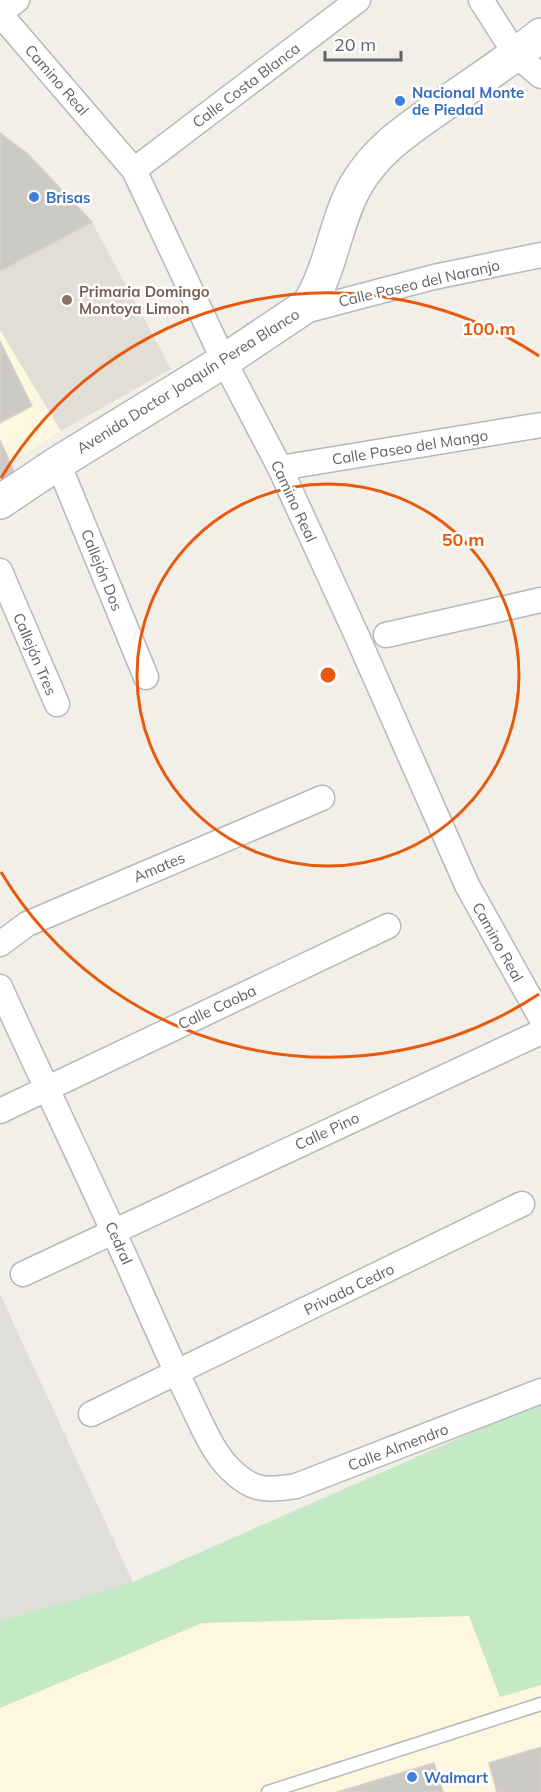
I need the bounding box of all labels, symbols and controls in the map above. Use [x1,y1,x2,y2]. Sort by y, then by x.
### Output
scale bar [325,24,402,62]
text: 20 m [334,33,376,56]
street label: Calle Costa Blanca [188,38,304,132]
street label: Camino Real [21,41,93,119]
place label: Nacional Monte de Piedad [412,83,524,119]
marker: Nacional Monte de Piedad [393,94,407,108]
place label: Brisas [46,188,91,207]
marker: Brisas [27,190,41,204]
street label: Calle Paseo del Naranjo [337,255,501,311]
place label: Primaria Domingo Montoya Limon [79,282,210,318]
marker: Primaria Domingo Montoya Limon [60,293,74,307]
street label: Avenida Doctor Joaquín Perea Blanco [73,304,303,458]
text: 100 m [462,317,516,340]
street label: Calle Paseo del Mango [331,425,489,469]
street label: Camino Real [267,457,321,545]
street label: Callejón Dos [77,526,127,614]
text: 50 m [442,528,484,551]
street label: Callejón Tres [9,610,61,698]
centre of rings [318,665,338,685]
street label: Amates [130,848,188,886]
street label: Camino Real [468,899,528,985]
street label: Calle Caoba [175,981,259,1033]
street label: Calle Pino [292,1108,362,1154]
street label: Cedral [101,1219,137,1267]
street label: Privada Cedro [301,1259,397,1319]
street label: Calle Almendro [345,1419,451,1475]
place label: Walmart [424,1768,488,1787]
marker: Walmart [405,1770,419,1784]

